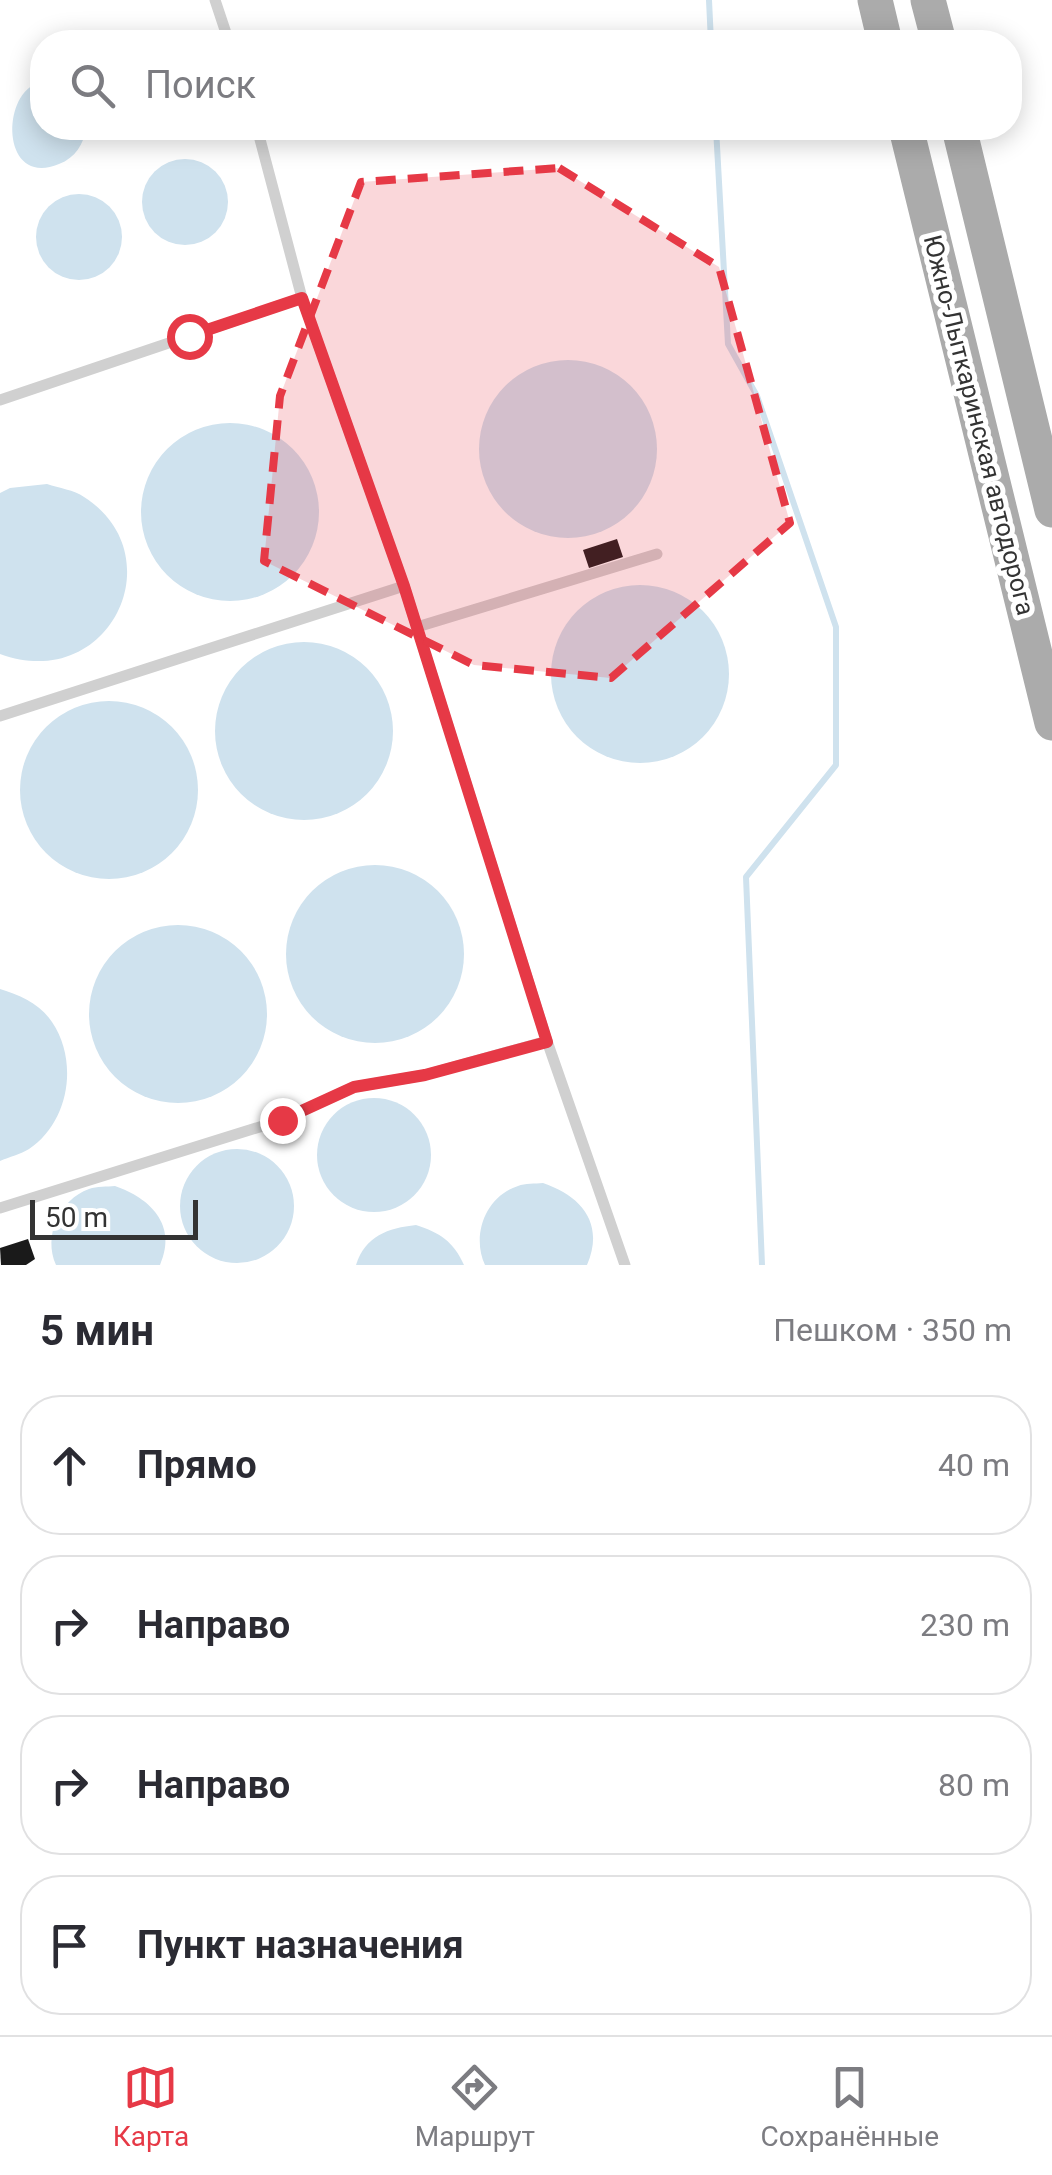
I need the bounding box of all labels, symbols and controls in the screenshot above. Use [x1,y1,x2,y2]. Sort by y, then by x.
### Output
search box [30,30,1022,140]
icon: search [65,58,120,113]
text: Поиск [145,63,256,107]
street label: Южно-Лыткаринская автодорога [918,232,1040,618]
route start [167,314,213,360]
route end [260,1098,306,1144]
scale bar [30,1195,198,1240]
text: 50 m [45,1201,108,1234]
text: 5 мин [40,1306,154,1355]
text: Пешком · 350 m [773,1311,1012,1349]
icon: ahead [42,1438,97,1493]
text: Прямо [137,1443,257,1487]
text: 40 m [938,1446,1010,1484]
icon: right [42,1598,97,1653]
text: Направо [137,1603,290,1647]
text: 230 m [920,1606,1010,1644]
icon: right [42,1758,97,1813]
text: Направо [137,1763,290,1807]
text: 80 m [938,1766,1010,1804]
icon: arrive [42,1918,97,1973]
text: Пункт назначения [137,1923,464,1967]
tab: Карта [113,2060,189,2153]
tab: Маршрут [415,2060,535,2153]
tab: Сохранённые [761,2060,939,2153]

